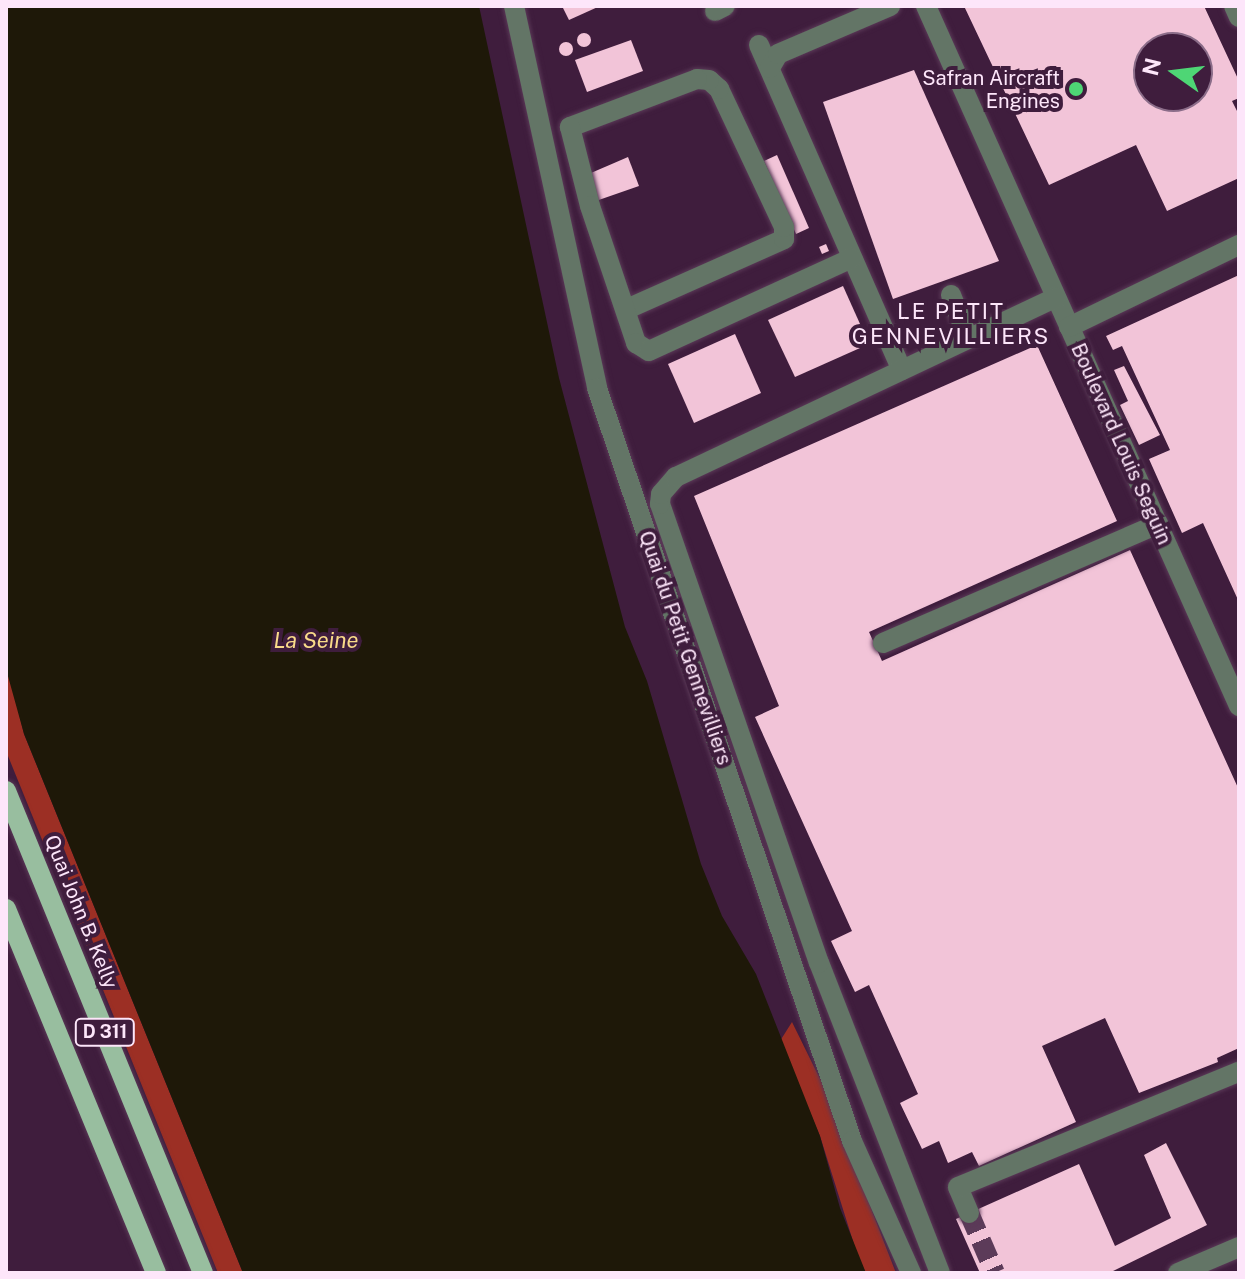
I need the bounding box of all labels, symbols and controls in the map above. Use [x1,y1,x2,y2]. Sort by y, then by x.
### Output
north arrow [1133,32,1213,112]
text: N [1137,55,1166,78]
place label: Safran Aircraft Engines [922,66,1060,113]
marker: Safran Aircraft Engines [1067,80,1085,98]
district label: LE PETIT GENNEVILLIERS [852,298,1050,350]
street label: Boulevard Louis Seguin [1066,340,1176,548]
street label: Quai du Petit Gennevilliers [634,528,736,768]
water label: La Seine [273,628,359,654]
street label: Quai John B. Kelly [39,832,123,992]
road number: D 311 [73,1018,137,1046]

